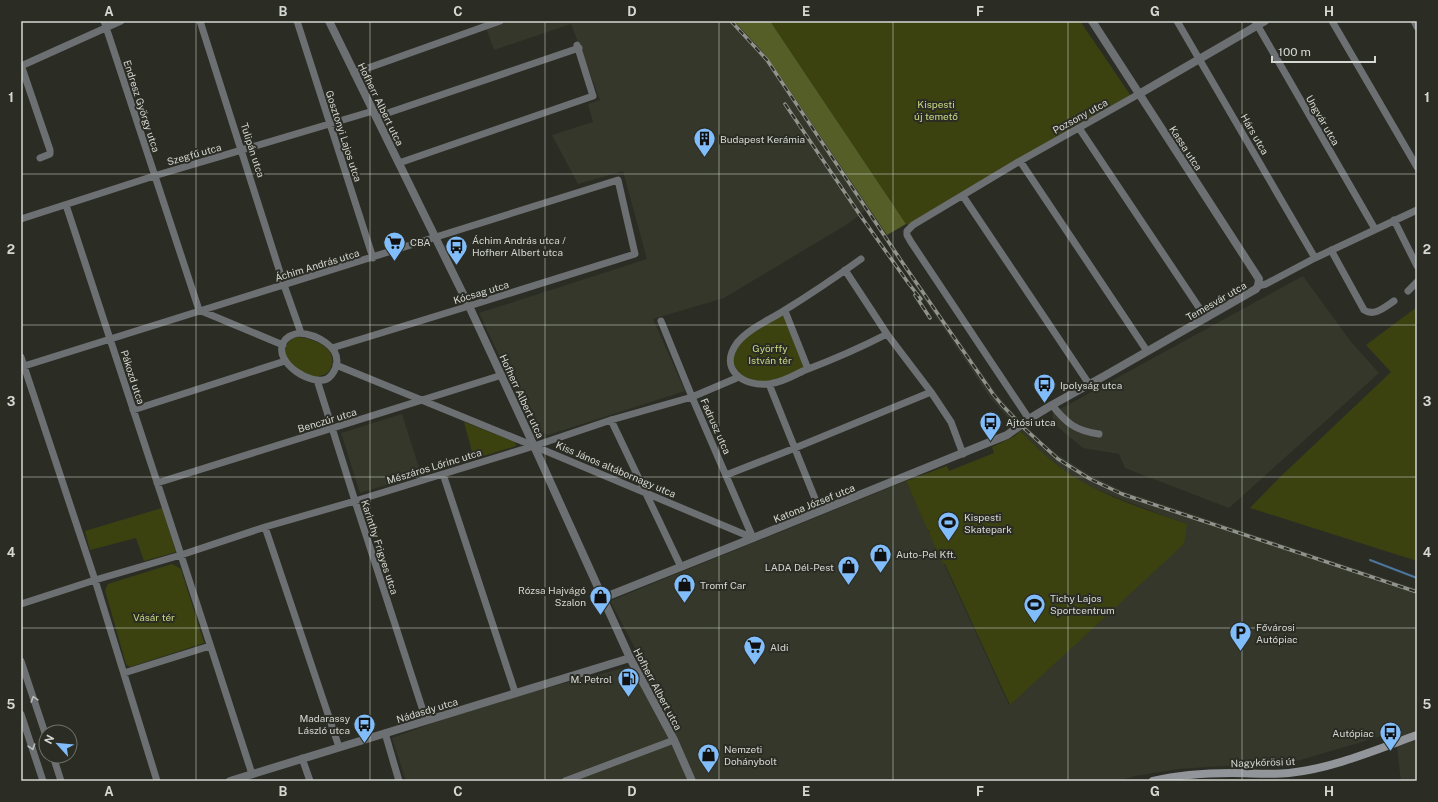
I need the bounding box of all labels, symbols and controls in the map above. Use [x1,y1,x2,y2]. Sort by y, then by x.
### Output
text: A [104,4,114,19]
text: B [279,4,288,19]
text: C [453,4,463,19]
text: D [627,4,637,19]
text: E [802,4,810,19]
text: F [976,4,984,19]
text: G [1150,4,1160,19]
text: H [1324,4,1334,19]
scale bar [1272,38,1375,64]
text: 100 m [1278,45,1311,59]
street label: Endresz György utca [121,58,163,154]
street label: Hofherr Albert utca [356,60,406,148]
street label: Gosztonyi Lajos utca [324,89,364,183]
text: 1 [8,90,14,105]
text: 1 [1424,90,1430,105]
street label: Ungvár utca [1304,93,1342,147]
street label: Pozsony utca [1050,96,1110,136]
park label: Kispesti új temető [914,98,958,122]
street label: Hárs utca [1239,112,1271,156]
street label: Tulipán utca [239,121,267,179]
street label: Kassa utca [1167,123,1205,173]
building icon: Budapest Kerámia [691,126,717,159]
place label: Budapest Kerámia [720,133,805,145]
street label: Szegfű utca [165,141,223,167]
supermarket icon: CBA [381,229,407,262]
bus stop icon: Áchim András utca / Hofherr Albert utca [444,233,470,266]
place label: Áchim András utca / Hofherr Albert utca [472,234,566,258]
place label: CBA [410,236,431,248]
text: 2 [7,242,15,257]
text: 2 [1423,242,1431,257]
street label: Áchim András utca [273,246,361,284]
street label: Kócsag utca [452,278,510,306]
street label: Temesvár utca [1184,279,1248,323]
park label: Györffy István tér [748,342,792,366]
street label: Pákozd utca [119,348,147,406]
street label: Hofherr Albert utca [497,352,547,440]
bus stop icon: Ipolyság utca [1031,372,1057,405]
place label: Ipolyság utca [1060,379,1122,391]
text: 3 [7,394,16,409]
text: 3 [1423,394,1432,409]
street label: Fadrusz utca [698,396,734,456]
street label: Benczúr utca [296,405,358,435]
bus stop icon: Ajtósi utca [977,409,1003,442]
place label: Ajtósi utca [1006,416,1056,428]
street label: Kiss János altábornagy utca [554,438,678,500]
street label: Mészáros Lőrinc utca [385,446,483,486]
street label: Katona József utca [772,481,856,525]
street label: Karinthy Frigyes utca [359,498,401,596]
sports icon: Kispesti Skatepark [936,510,962,543]
place label: Kispesti Skatepark [964,511,1012,535]
shop icon: Auto-Pel Kft. [867,541,893,574]
text: 4 [7,545,16,560]
text: 4 [1423,545,1432,560]
place label: Auto-Pel Kft. [896,548,956,560]
shop icon: LADA Dél-Pest [836,554,862,587]
place label: LADA Dél-Pest [765,561,834,573]
shop icon: Tromf Car [672,572,698,605]
place label: Tromf Car [700,579,746,591]
shop icon: Rózsa Hajvágó Szalon [588,583,614,616]
place label: Rózsa Hajvágó Szalon [518,584,586,608]
sports icon: Tichy Lajos Sportcentrum [1022,591,1048,624]
place label: Tichy Lajos Sportcentrum [1050,592,1115,616]
park label: Vásár tér [133,611,175,623]
parking icon: Fővárosi Autópiac [1228,620,1254,653]
place label: Fővárosi Autópiac [1256,621,1298,645]
supermarket icon: Aldi [742,634,768,667]
place label: Aldi [770,641,788,653]
street label: Hofherr Albert utca [631,646,685,732]
fuel station icon: M. Petrol [615,666,641,699]
place label: M. Petrol [570,673,612,685]
street label: Nádasdy utca [395,695,459,725]
one-way arrow [30,696,39,703]
text: 5 [7,697,16,712]
text: 5 [1423,697,1432,712]
bus stop icon: Madarassy László utca [352,711,378,744]
place label: Madarassy László utca [298,712,351,736]
bus stop icon: Autópiac [1377,720,1403,753]
north arrow [38,724,78,764]
place label: Autópiac [1332,727,1374,739]
text: N [42,733,56,746]
shop icon: Nemzeti Dohánybolt [696,742,722,775]
place label: Nemzeti Dohánybolt [724,743,777,767]
one-way arrow [27,744,36,751]
street label: Nagykőrösi út [1230,755,1296,769]
text: A [104,784,114,799]
text: B [279,784,288,799]
text: C [453,784,463,799]
text: D [627,784,637,799]
text: E [802,784,810,799]
text: F [976,784,984,799]
text: G [1150,784,1160,799]
text: H [1324,784,1334,799]

